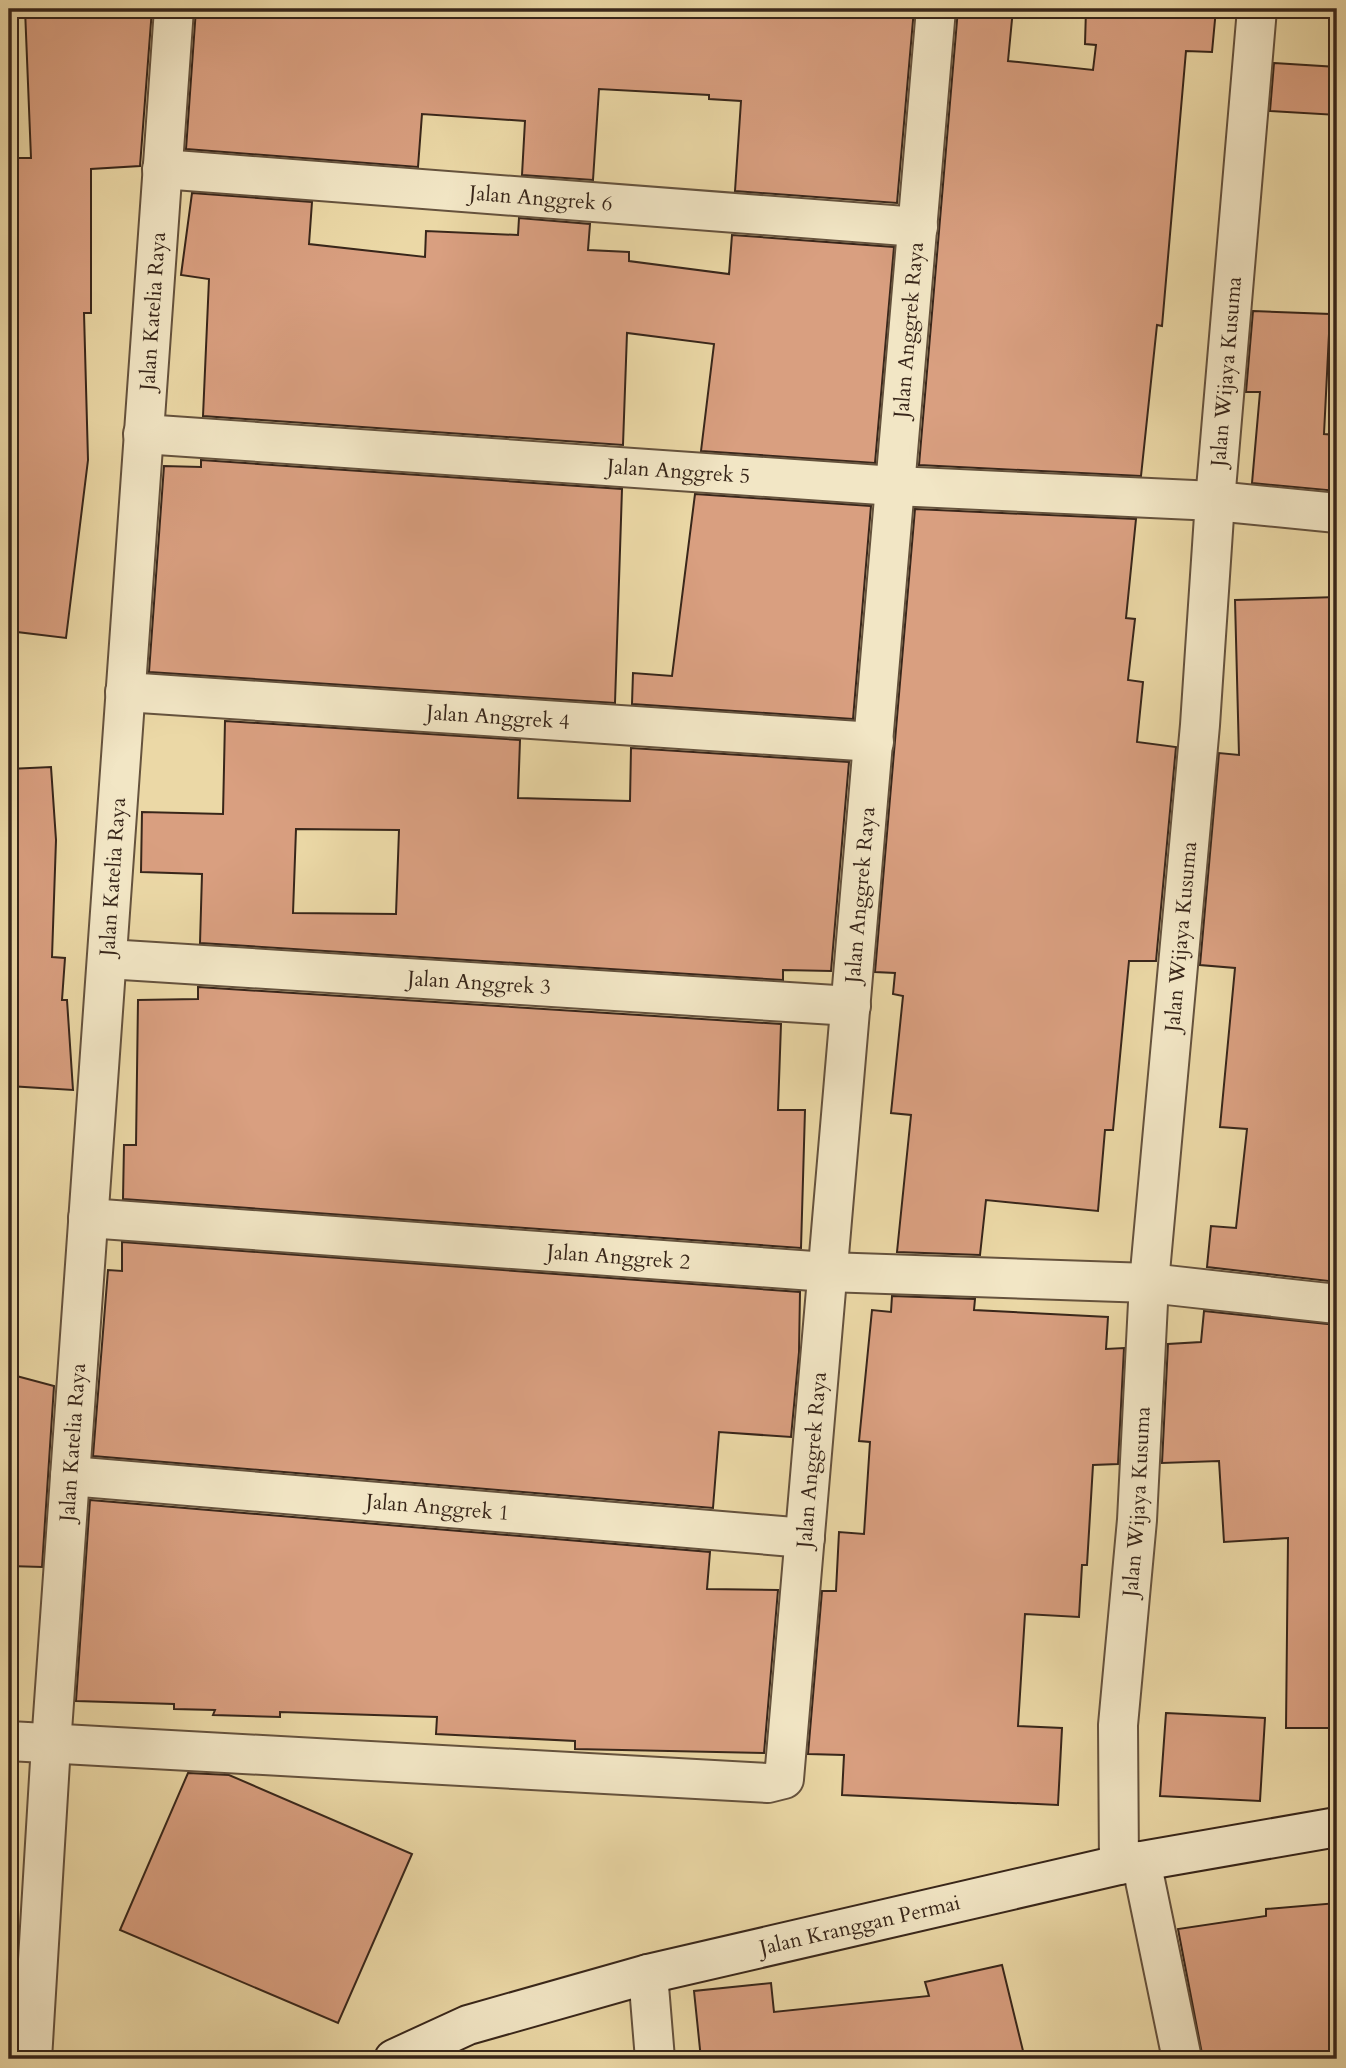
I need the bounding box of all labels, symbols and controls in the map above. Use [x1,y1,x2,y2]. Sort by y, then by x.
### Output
street label: Jalan Anggrek 6 [465,178,614,218]
street label: Jalan Katelia Raya [132,231,173,394]
street label: Jalan Anggrek Raya [886,241,930,422]
street label: Jalan Wijaya Kusuma [1203,275,1249,471]
street label: Jalan Anggrek 5 [603,451,751,490]
street label: Jalan Anggrek 4 [423,697,571,736]
street label: Jalan Katelia Raya [92,796,133,960]
street label: Jalan Anggrek Raya [838,806,882,987]
street label: Jalan Wijaya Kusuma [1157,840,1204,1036]
street label: Jalan Anggrek 3 [404,963,552,1002]
street label: Jalan Anggrek 2 [543,1237,691,1276]
street label: Jalan Katelia Raya [52,1362,93,1526]
street label: Jalan Anggrek Raya [789,1371,833,1552]
street label: Jalan Wijaya Kusuma [1115,1406,1157,1601]
street label: Jalan Anggrek 1 [362,1486,510,1527]
street label: Jalan Kranggan Permai [754,1888,963,1963]

